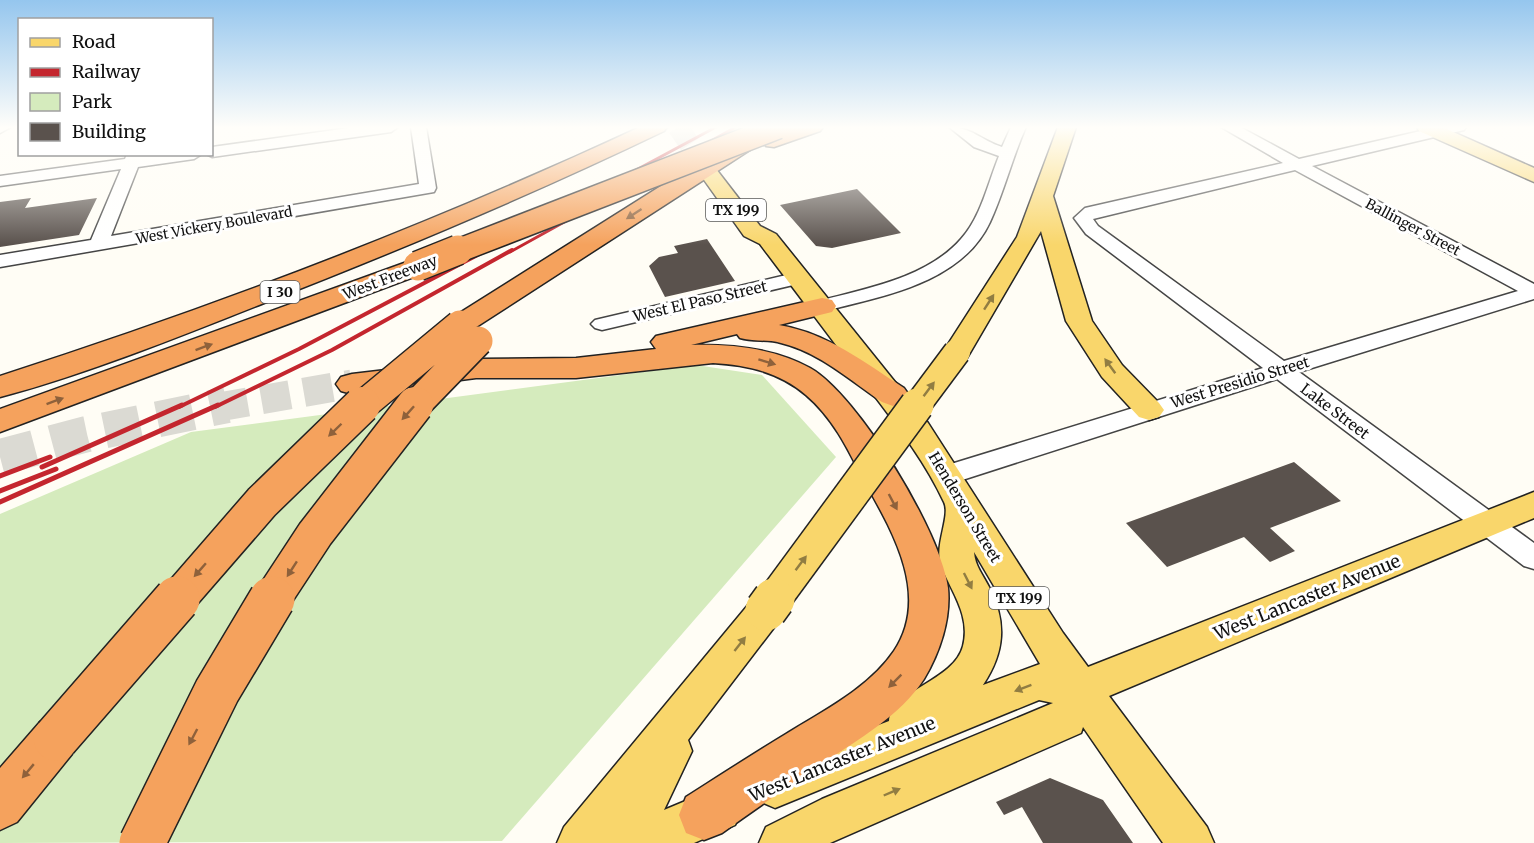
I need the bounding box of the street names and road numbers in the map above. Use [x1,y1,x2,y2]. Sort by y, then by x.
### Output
street label: Ballinger Street [1362,194,1464,260]
road number: TX 199 [706,199,766,221]
street label: West Vickery Boulevard [133,202,294,248]
street label: West Freeway [339,250,440,304]
street label: West El Paso Street [630,276,769,326]
road number: I 30 [260,281,300,303]
street label: West Presidio Street [1167,352,1312,412]
street label: Lake Street [1297,379,1373,443]
street label: Henderson Street [925,448,1006,566]
street label: West Lancaster Avenue [1209,549,1404,645]
road number: TX 199 [989,587,1049,609]
street label: West Lancaster Avenue [744,711,939,807]

